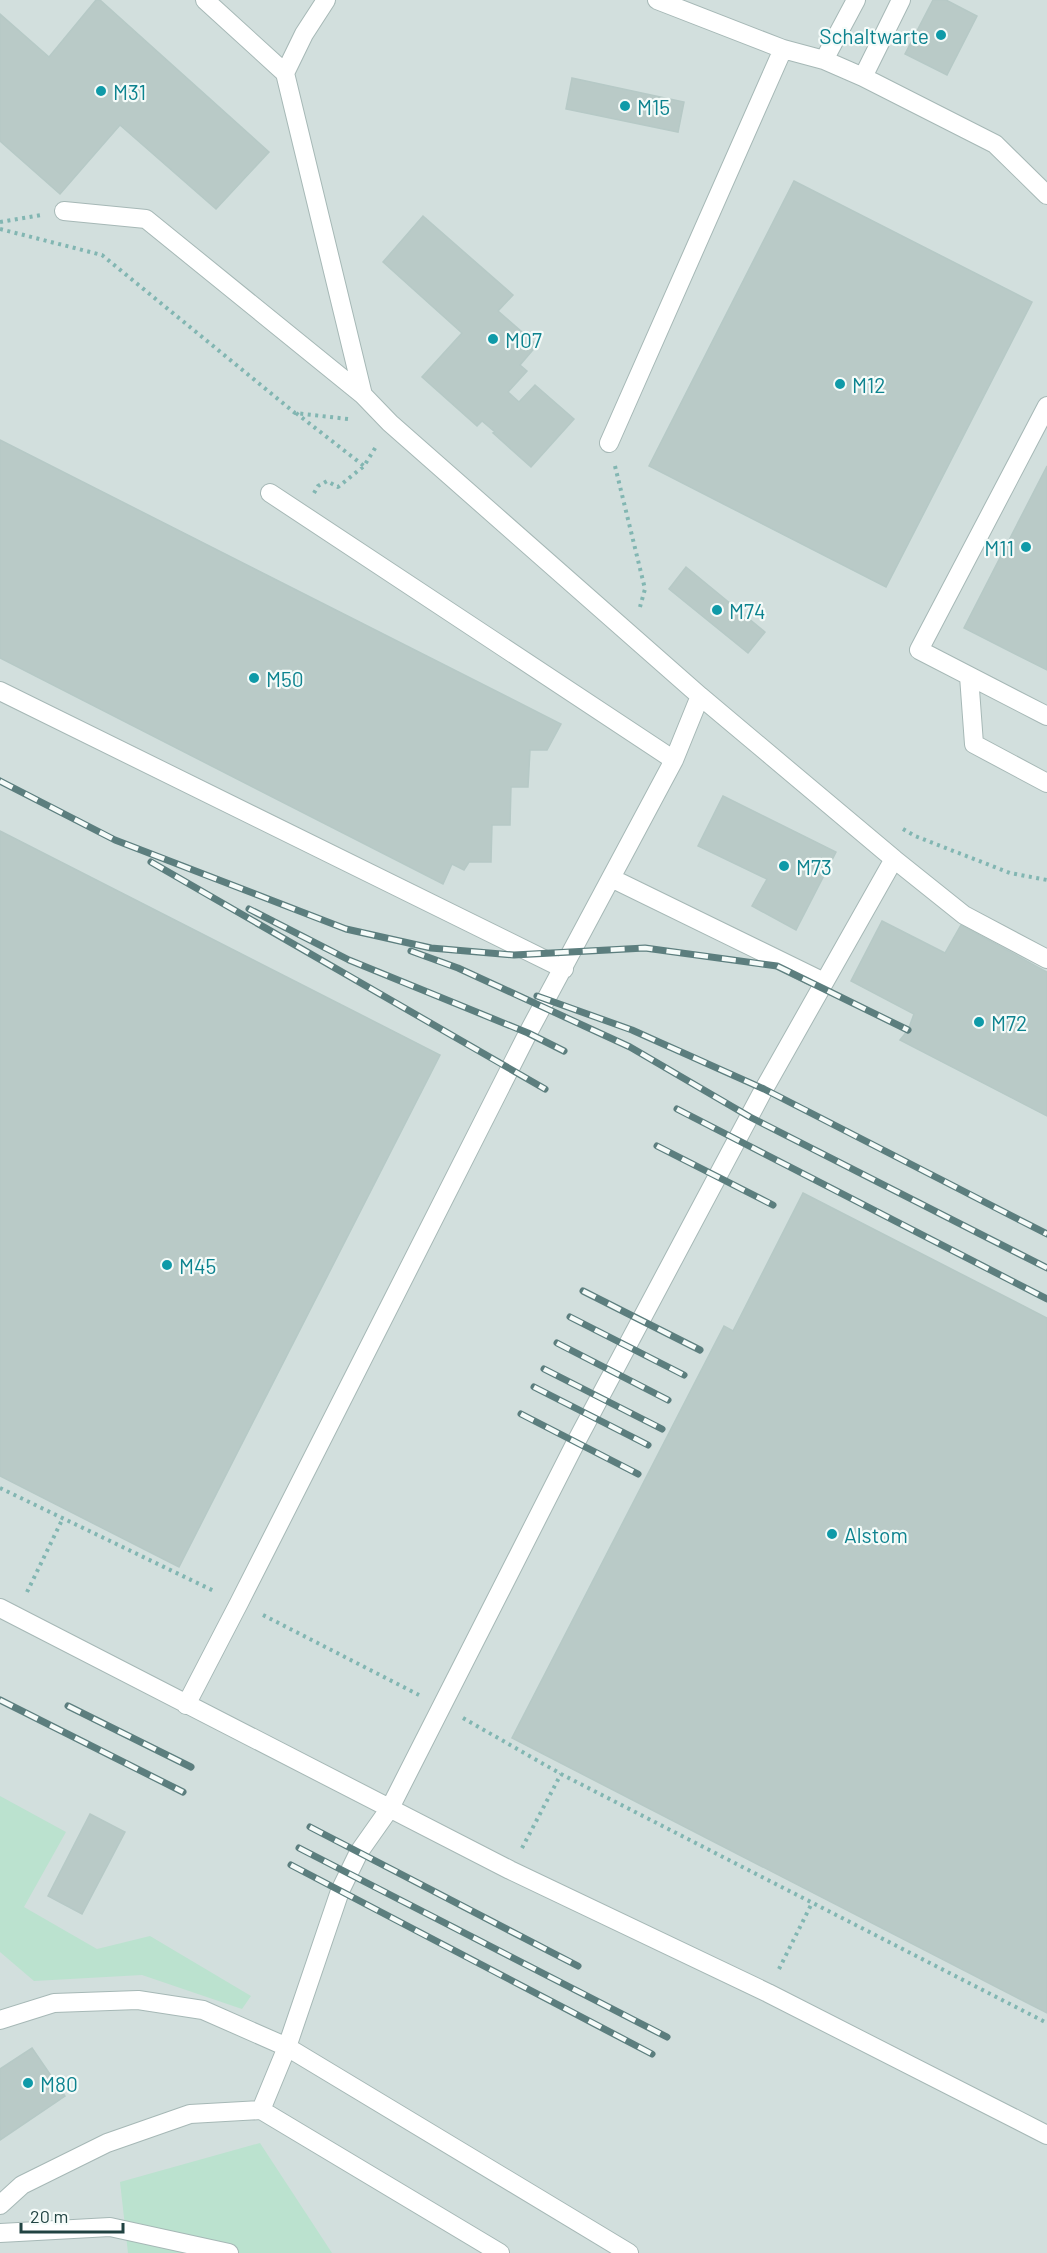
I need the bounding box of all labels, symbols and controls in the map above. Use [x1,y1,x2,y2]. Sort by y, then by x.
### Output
place label: Schaltwarte [819,23,929,48]
marker: Schaltwarte [934,28,948,42]
place label: M31 [113,79,146,104]
marker: M31 [94,84,108,98]
place label: M15 [637,94,670,119]
marker: M15 [618,99,632,113]
place label: M07 [505,327,542,352]
marker: M07 [486,332,500,346]
place label: M12 [852,372,886,397]
marker: M12 [833,377,847,391]
place label: M11 [984,535,1014,560]
marker: M11 [1019,540,1033,554]
place label: M74 [729,598,766,623]
marker: M74 [710,603,724,617]
place label: M50 [266,666,304,691]
marker: M50 [247,671,261,685]
place label: M73 [796,854,832,879]
marker: M73 [777,859,791,873]
place label: M72 [991,1010,1027,1035]
marker: M72 [972,1015,986,1029]
place label: M45 [179,1253,216,1278]
marker: M45 [160,1258,174,1272]
place label: Alstom [844,1522,908,1547]
marker: Alstom [825,1527,839,1541]
place label: M80 [40,2071,78,2096]
marker: M80 [21,2076,35,2090]
scale bar [21,2196,123,2234]
text: 20 m [30,2205,68,2227]

